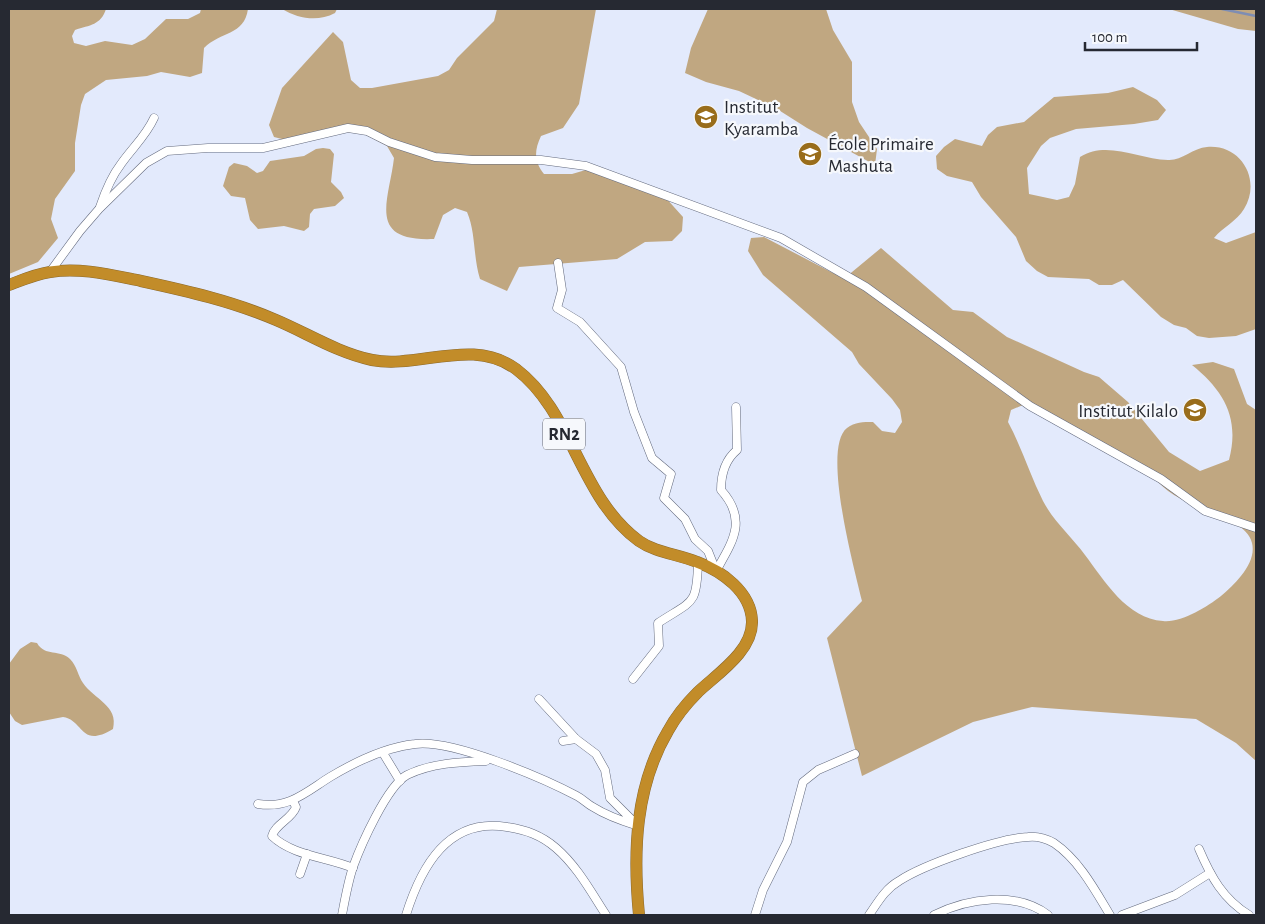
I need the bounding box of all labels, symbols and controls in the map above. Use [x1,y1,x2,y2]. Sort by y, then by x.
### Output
scale bar [1085,20,1198,52]
text: 100 m [1092,30,1127,45]
place label: Institut Kyaramba [724,98,799,139]
school or university icon: Institut Kyaramba [693,104,719,130]
place label: École Primaire Mashuta [828,133,934,176]
school or university icon: École Primaire Mashuta [797,141,823,167]
school or university icon: Institut Kilalo [1182,397,1208,423]
place label: Institut Kilalo [1078,402,1178,421]
road number: RN2 [543,418,585,449]

